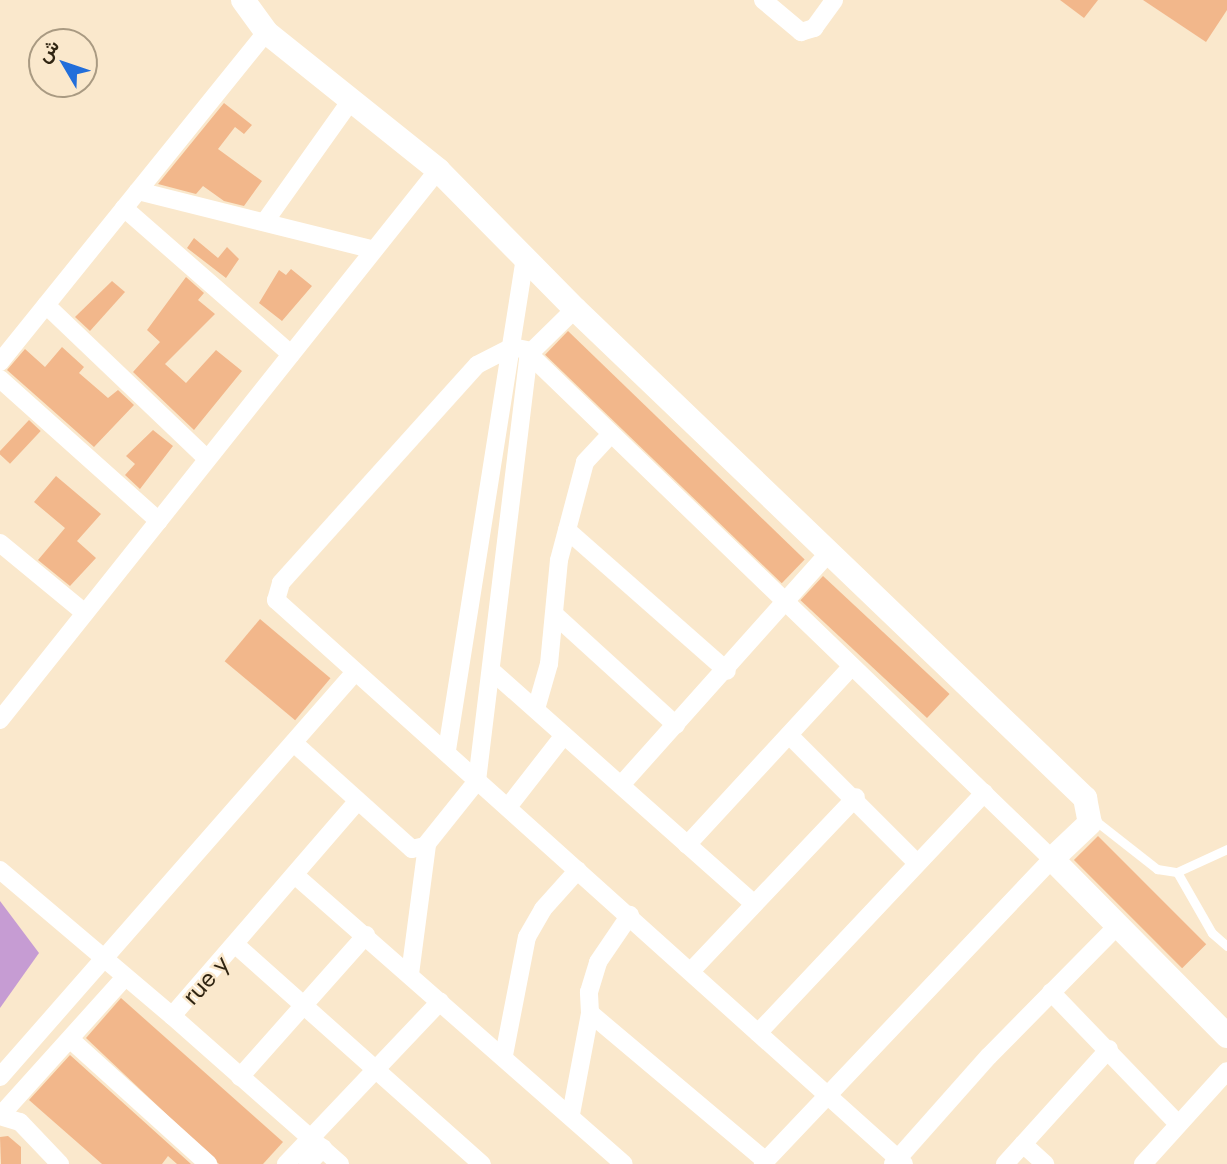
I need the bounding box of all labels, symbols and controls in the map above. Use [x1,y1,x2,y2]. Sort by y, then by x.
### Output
north arrow [28,28,98,98]
text: ش [31,34,65,67]
street label: rue y [177,950,235,1010]

